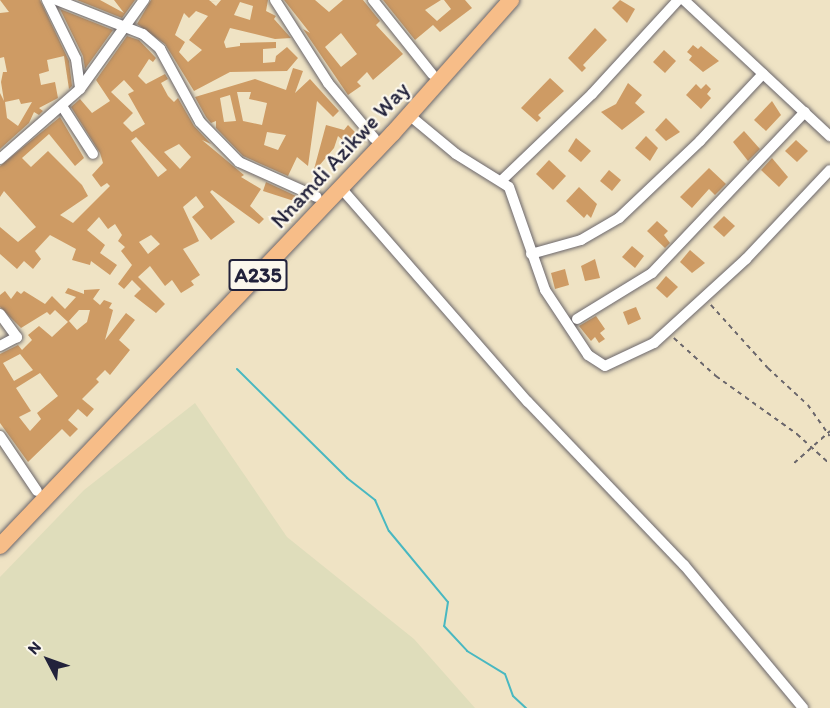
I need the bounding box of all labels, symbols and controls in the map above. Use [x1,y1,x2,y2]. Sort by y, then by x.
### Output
street label: Nnamdi Azikwe Way [266,76,414,234]
road number: A235 [228,257,288,293]
north arrow [18,630,78,690]
text: N [23,638,45,658]

